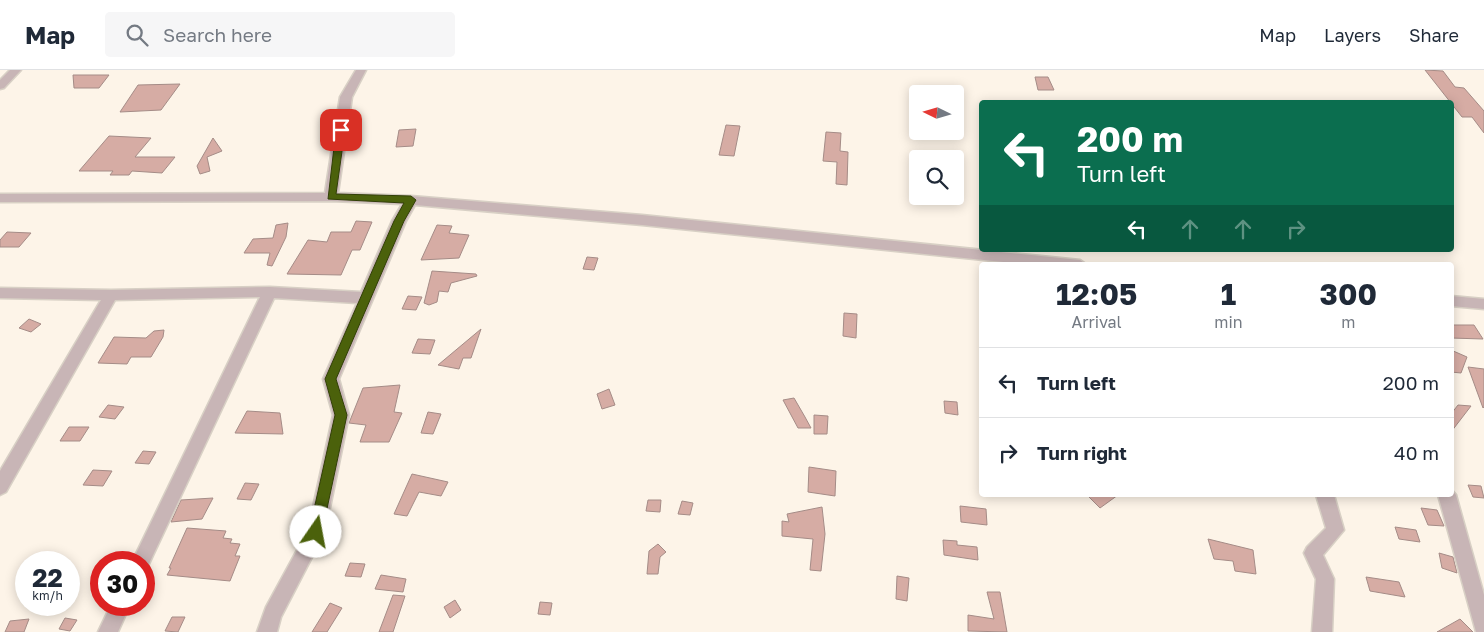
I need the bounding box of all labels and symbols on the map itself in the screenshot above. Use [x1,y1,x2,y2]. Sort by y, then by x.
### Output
north arrow [909,85,964,140]
pin [320,109,362,151]
position arrow [289,505,341,557]
speed limit sign: 30 [90,551,155,616]

